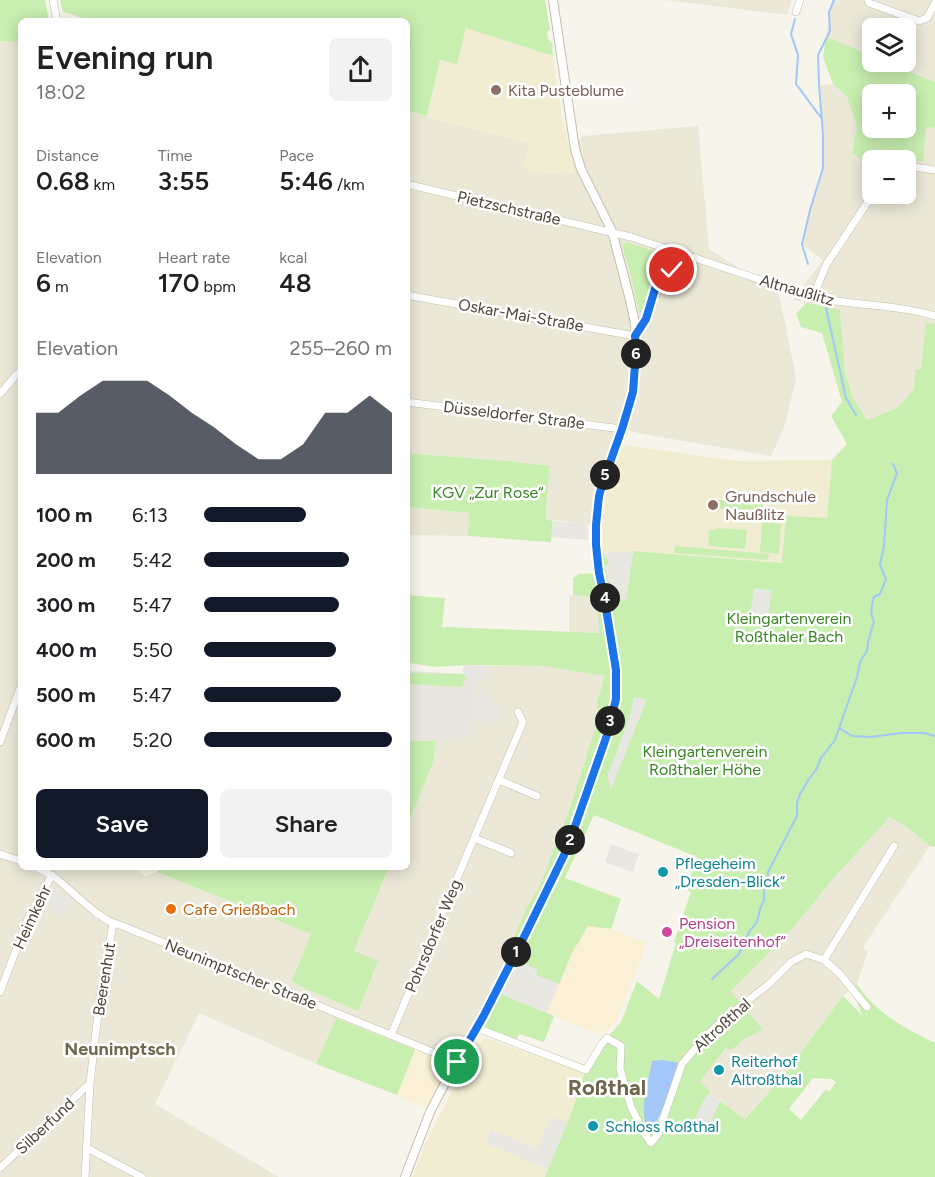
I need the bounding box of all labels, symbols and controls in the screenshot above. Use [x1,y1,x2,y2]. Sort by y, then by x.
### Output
map controls [862,18,916,204]
button: layers [862,18,916,72]
text: Evening run [36,38,213,77]
button: share [329,38,392,101]
text: 18:02 [36,80,86,104]
place label: Kita Pusteblume [508,81,624,100]
marker: Kita Pusteblume [489,83,503,97]
button: + [862,84,916,138]
text: Distance [36,146,99,165]
text: Time [158,146,193,165]
text: Pace [279,146,314,165]
button: − [862,150,916,204]
text: 0.68 [36,165,90,197]
text: 3:55 [158,165,209,197]
text: 5:46 [279,165,333,197]
text: km [90,175,115,194]
text: /km [333,175,365,194]
street label: Pietzschstraße [455,187,563,229]
pin [646,244,697,295]
text: Elevation [36,248,102,267]
text: Heart rate [158,248,230,267]
text: kcal [279,248,307,267]
icon: check [655,253,688,286]
text: 6 [36,267,51,299]
text: 170 [158,267,200,299]
text: 48 [279,267,312,299]
street label: Altnaußlitz [758,270,837,310]
text: m [51,277,69,296]
text: bpm [200,277,236,296]
street label: Oskar-Mai-Straße [457,295,585,335]
text: Elevation [36,336,118,360]
text: 255–260 m [290,336,392,360]
pin: 6 [621,339,651,369]
text: 6 [631,344,641,363]
street label: Düsseldorfer Straße [442,397,586,433]
pin: 5 [590,460,620,490]
text: 5 [600,465,610,484]
park label: KGV „Zur Rose“ [432,483,544,502]
place label: Grundschule Naußlitz [725,487,816,524]
marker: Grundschule Naußlitz [706,498,720,512]
text: 100 m [36,503,93,527]
text: 6:13 [132,503,168,527]
text: 200 m [36,548,96,572]
text: 5:42 [132,548,172,572]
pin: 4 [590,583,620,613]
text: 4 [600,588,610,607]
text: 300 m [36,593,95,617]
text: 5:47 [132,593,172,617]
park label: Kleingartenverein Roßthaler Bach [727,609,851,646]
text: 400 m [36,638,97,662]
text: 5:50 [132,638,173,662]
text: 500 m [36,683,96,707]
text: 5:47 [132,683,172,707]
pin: 3 [595,706,625,736]
text: 3 [606,711,614,730]
text: 600 m [36,728,96,752]
text: 5:20 [132,728,173,752]
park label: Kleingartenverein Roßthaler Höhe [643,742,767,779]
button: Save [36,789,208,858]
button: Share [220,789,392,858]
pin: 2 [555,825,585,855]
text: 2 [565,830,575,849]
place label: Pflegeheim „Dresden-Blick“ [675,854,785,891]
marker: Pflegeheim „Dresden-Blick“ [656,865,670,879]
street label: Pohrsdorfer Weg [401,877,465,995]
street label: Heimkehr [9,881,55,952]
place label: Cafe Grießbach [183,900,295,919]
marker: Cafe Grießbach [164,902,178,916]
place label: Pension „Dreiseitenhof“ [679,914,786,951]
marker: Pension „Dreiseitenhof“ [660,925,674,939]
street label: Neunimptscher Straße [162,935,320,1013]
pin: 1 [501,937,531,967]
street label: Beerenhut [89,941,119,1017]
text: 1 [513,942,519,961]
street label: Altroßthal [689,994,755,1056]
pin [431,1036,482,1087]
district label: Neunimptsch [64,1038,176,1060]
icon: arrive [440,1045,473,1078]
place label: Reiterhof Altroßthal [731,1052,802,1089]
marker: Reiterhof Altroßthal [712,1063,726,1077]
district label: Roßthal [568,1074,646,1101]
street label: Silberfund [12,1094,78,1158]
place label: Schloss Roßthal [605,1117,719,1136]
marker: Schloss Roßthal [586,1119,600,1133]

